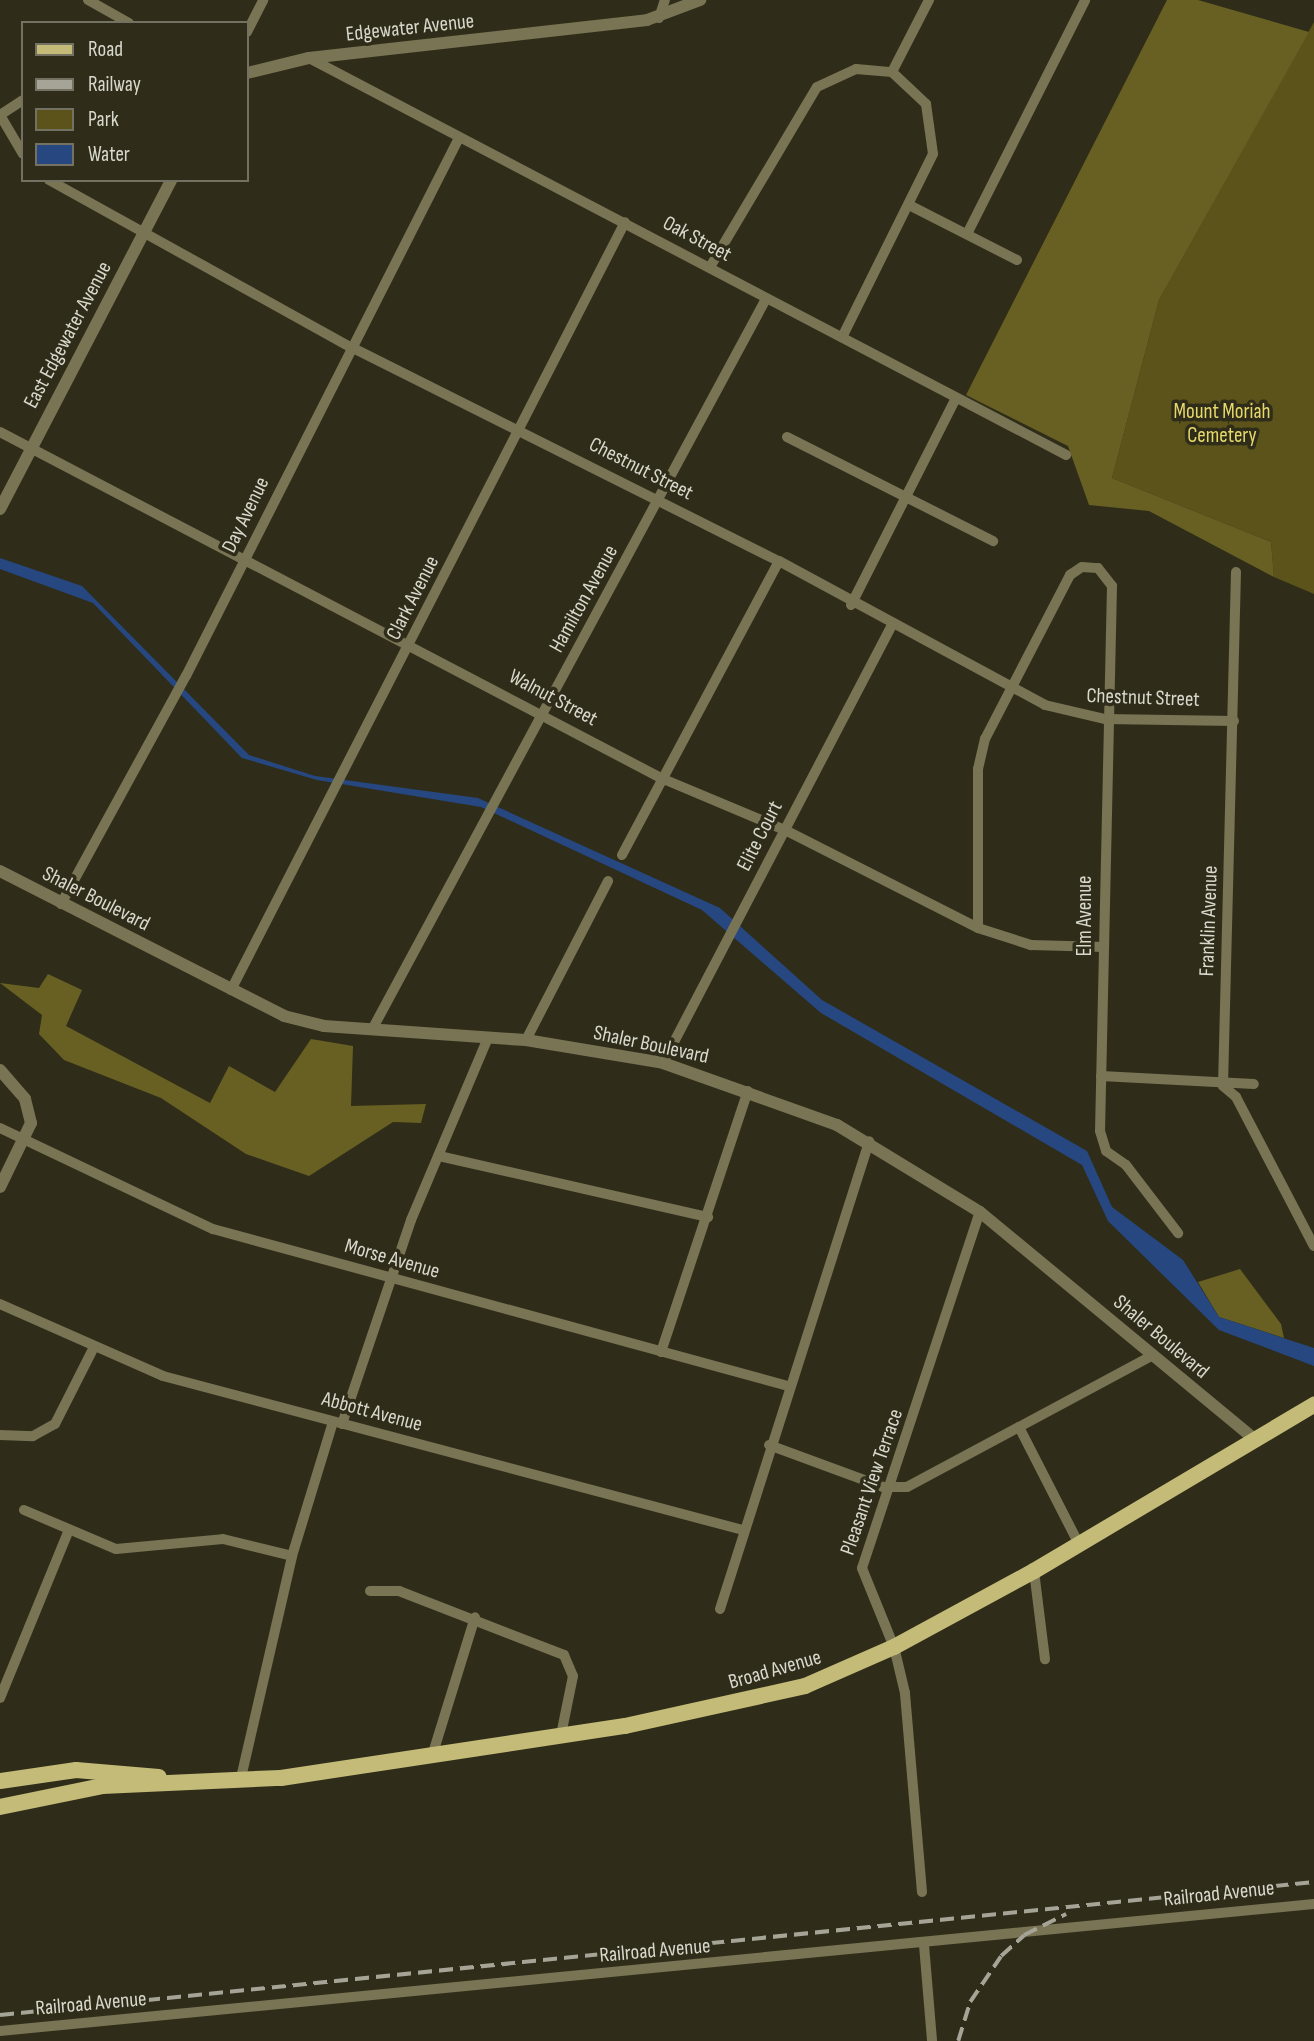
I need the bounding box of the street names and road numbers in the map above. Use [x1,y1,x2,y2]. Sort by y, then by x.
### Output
street label: Edgewater Avenue [345,9,475,47]
street label: Oak Street [658,211,736,267]
street label: East Edgewater Avenue [19,257,117,413]
street label: Chestnut Street [585,432,697,506]
street label: Day Avenue [217,473,275,557]
street label: Hamilton Avenue [544,541,624,657]
street label: Clark Avenue [381,552,445,644]
street label: Walnut Street [504,664,602,732]
street label: Chestnut Street [1086,683,1200,713]
street label: Elite Court [732,797,788,875]
street label: Shaler Boulevard [38,861,154,937]
street label: Franklin Avenue [1194,865,1224,977]
street label: Elm Avenue [1072,876,1098,956]
street label: Shaler Boulevard [591,1020,711,1070]
street label: Morse Avenue [342,1233,442,1285]
street label: Shaler Boulevard [1108,1290,1214,1384]
street label: Abbott Avenue [319,1387,425,1437]
street label: Pleasant View Terrace [835,1406,909,1558]
street label: Broad Avenue [726,1645,824,1695]
street label: Railroad Avenue [1162,1876,1276,1912]
street label: Railroad Avenue [598,1934,712,1968]
street label: Railroad Avenue [34,1987,148,2021]

